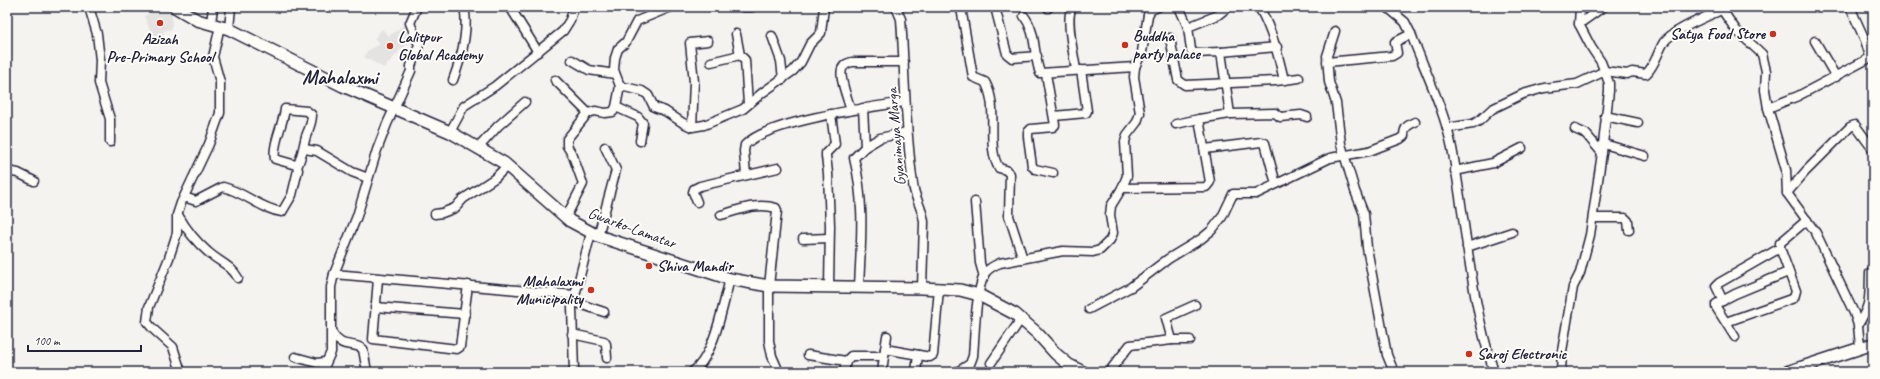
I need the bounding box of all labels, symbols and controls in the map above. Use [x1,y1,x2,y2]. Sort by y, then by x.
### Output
marker: Azizah Pre-Primary School [155,18,165,28]
place label: Satya Food Store [1670,24,1767,44]
place label: Buddha party palace [1133,26,1202,64]
place label: Lalitpur Global Academy [398,27,484,65]
place label: Azizah Pre-Primary School [106,29,217,67]
marker: Satya Food Store [1768,29,1778,39]
marker: Buddha party palace [1120,40,1130,50]
marker: Lalitpur Global Academy [385,41,395,51]
district label: Mahalaxmi [302,65,381,90]
street label: Gyanimaya Marga [882,86,910,187]
street label: Gwarko-Lamatar [585,203,680,254]
place label: Shiva Mandir [657,256,735,276]
marker: Shiva Mandir [644,261,654,271]
place label: Mahalaxmi Municipality [516,271,585,309]
marker: Mahalaxmi Municipality [586,285,596,295]
scale bar [28,327,141,353]
text: 100 m [34,333,61,349]
place label: Saroj Electronic [1477,344,1568,364]
marker: Saroj Electronic [1464,349,1474,359]

